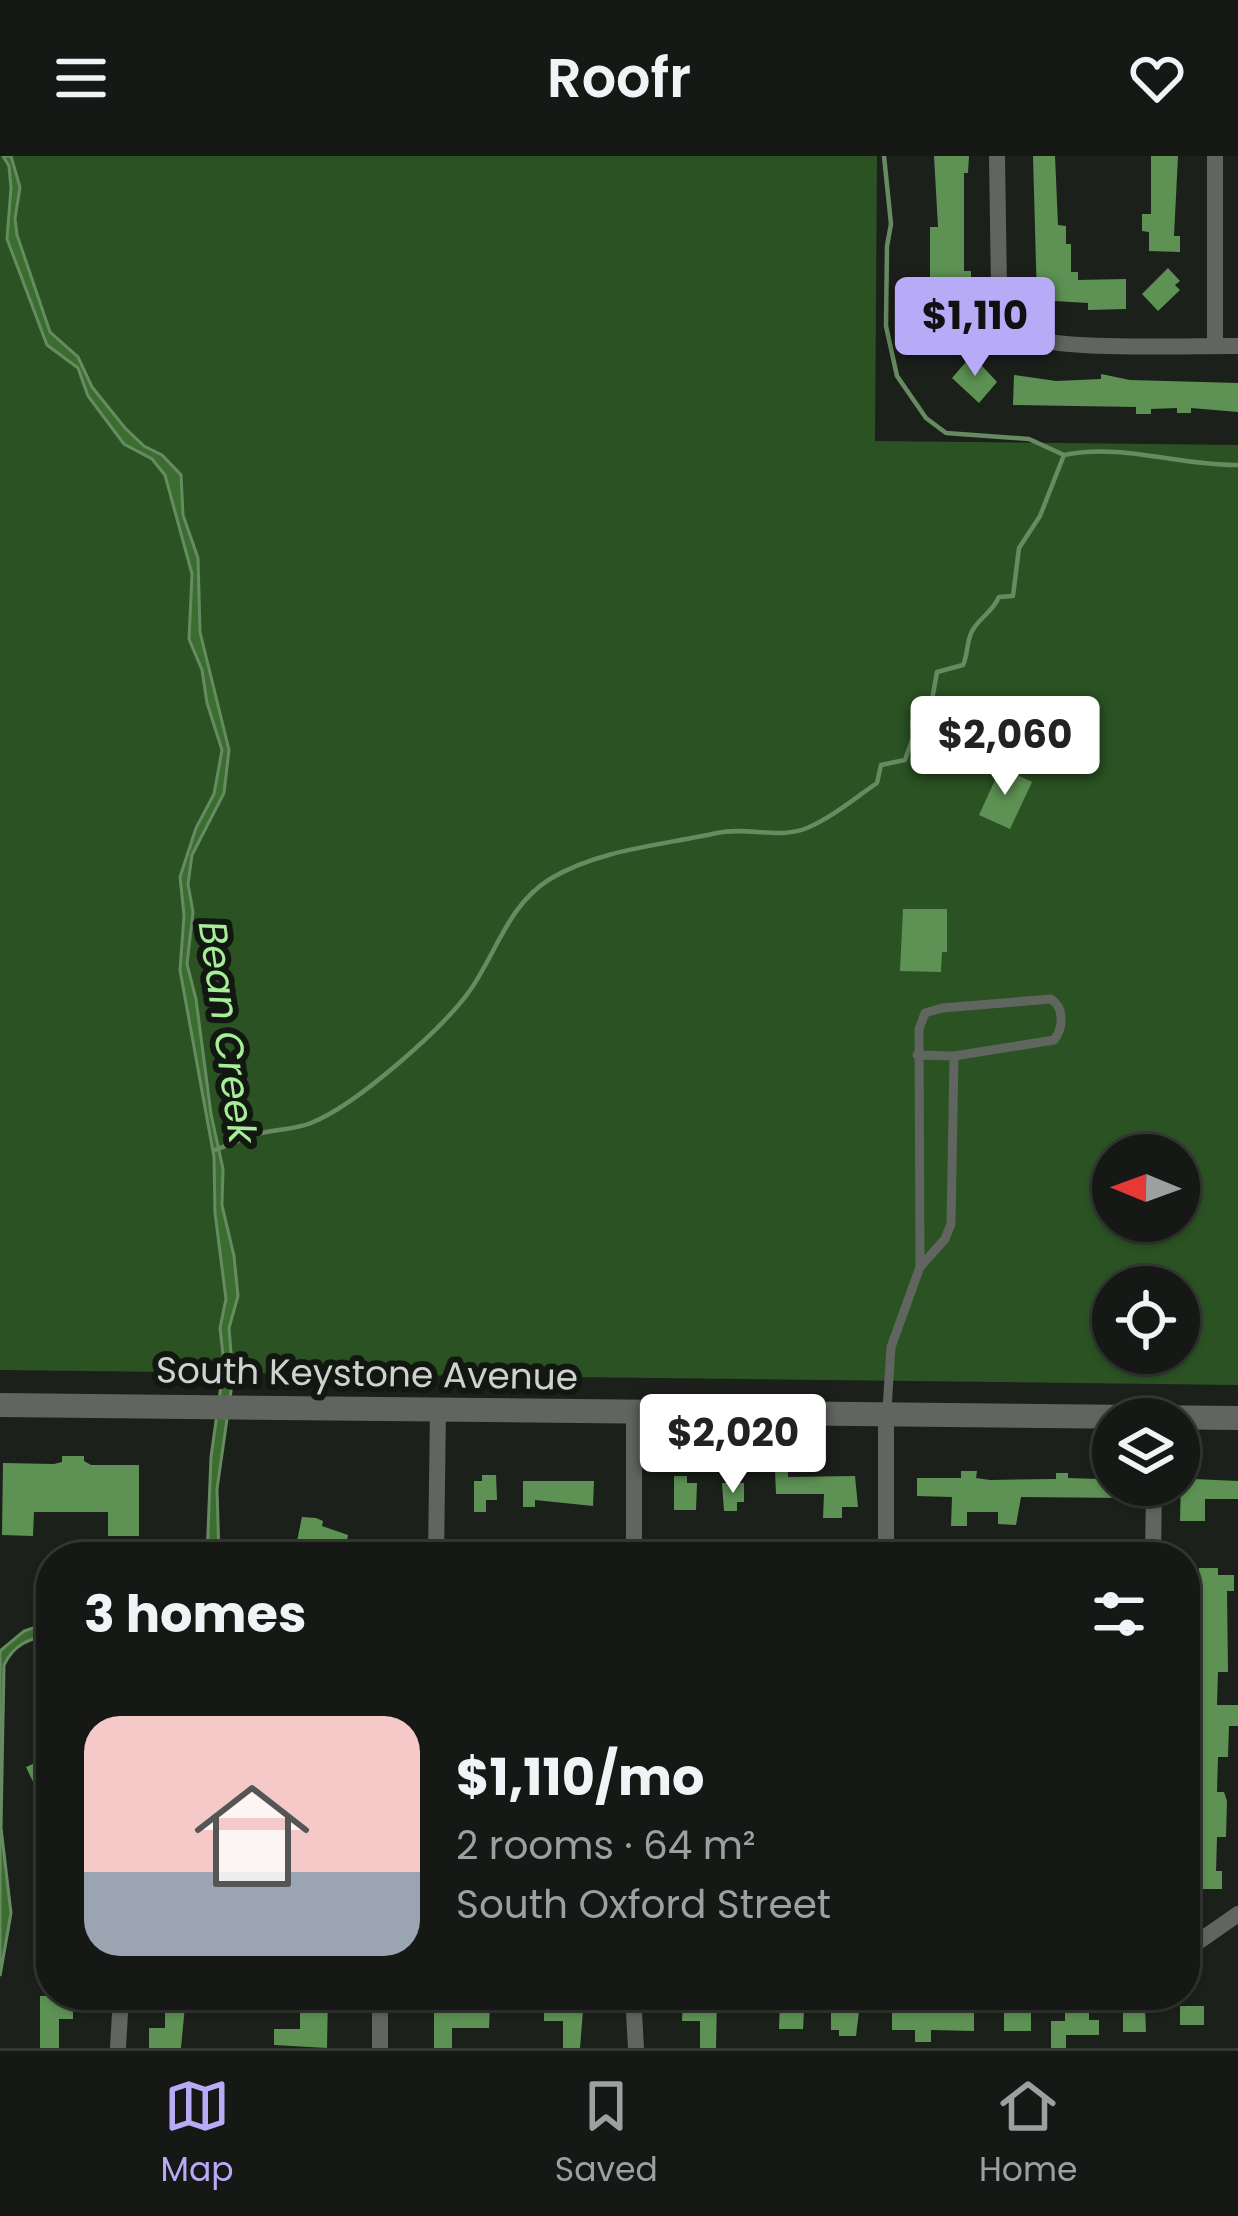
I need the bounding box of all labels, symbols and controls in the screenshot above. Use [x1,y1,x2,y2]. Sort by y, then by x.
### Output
text: Roofr [547,40,691,116]
icon: menu [48,45,114,111]
icon: heart [1124,45,1190,111]
pin: $1,110 [877,277,1073,379]
text: $1,110 [922,288,1028,343]
pin: $2,060 [907,696,1103,798]
text: $2,060 [938,707,1072,762]
water label: Bean Creek [185,917,271,1149]
north arrow [1092,1134,1200,1242]
map controls [1092,1134,1200,1506]
button: locate [1092,1266,1200,1374]
street label: South Keystone Avenue [155,1344,579,1403]
pin: $2,020 [635,1394,831,1496]
button: layers [1092,1398,1200,1506]
text: $2,020 [667,1405,799,1460]
text: 3 homes [84,1578,306,1650]
icon: filters [1086,1581,1152,1647]
text: $1,110/mo [456,1741,705,1813]
icon: home [180,1764,324,1908]
text: 2 rooms · 64 m² [456,1818,756,1873]
text: South Oxford Street [456,1877,831,1932]
tab: Map [161,2073,234,2195]
tab: Saved [555,2073,658,2195]
tab: Home [979,2073,1077,2195]

